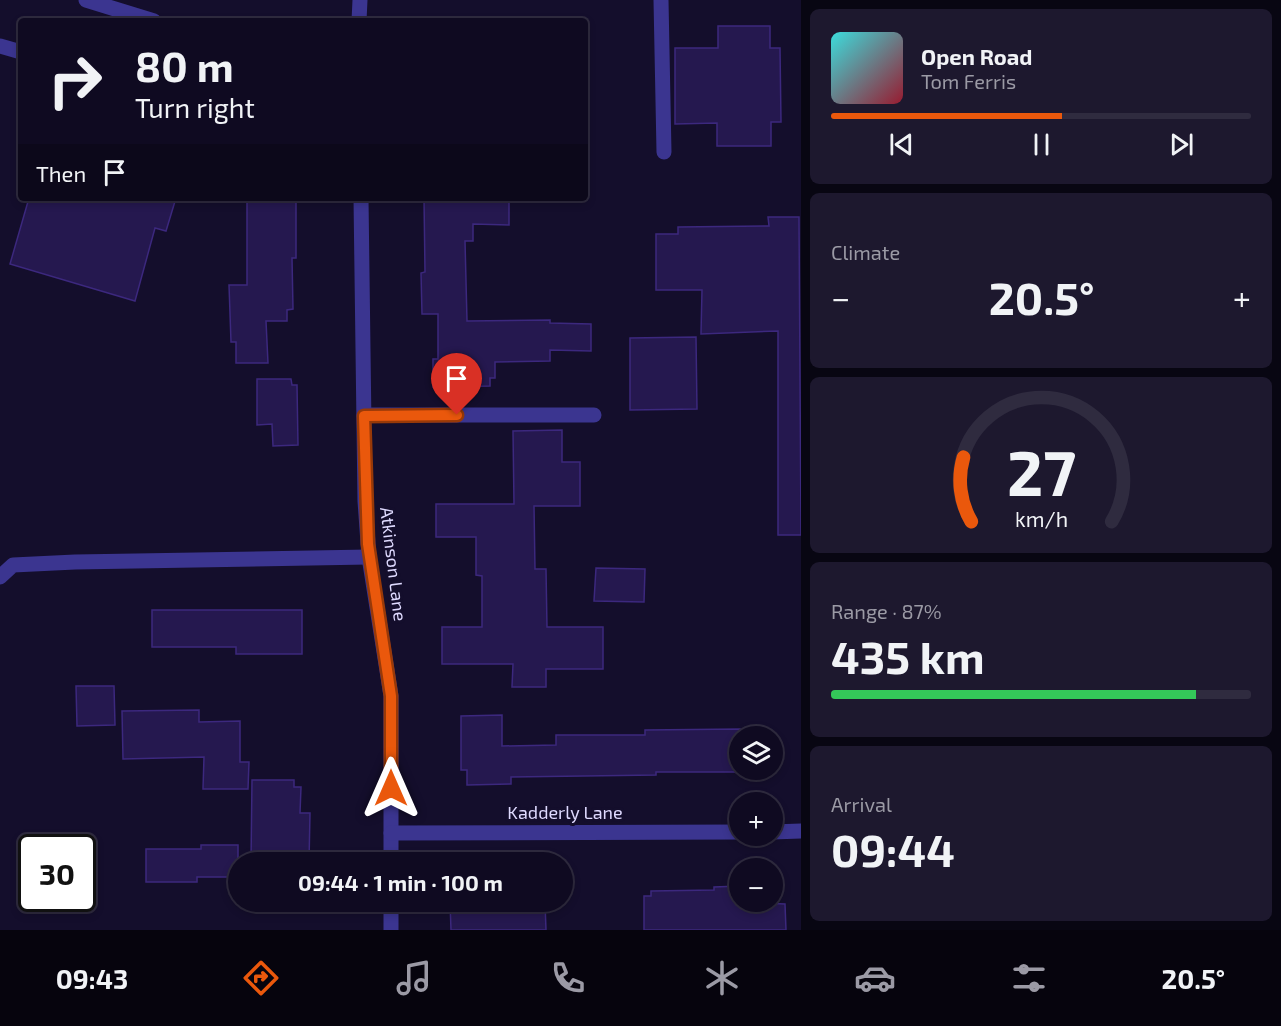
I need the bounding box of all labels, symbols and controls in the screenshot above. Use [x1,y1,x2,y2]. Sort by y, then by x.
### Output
text: 80 m [135,40,234,90]
icon: right [36,42,114,120]
text: Open Road [921,43,1033,69]
text: Tom Ferris [921,69,1016,93]
text: Turn right [135,91,255,123]
icon: previous [885,128,918,161]
icon: pause [1025,128,1058,161]
icon: next [1165,128,1198,161]
icon: arrive [98,156,131,189]
text: Then [36,160,86,186]
text: Climate [831,240,900,264]
text: 20.5° [989,270,1094,324]
text: − [831,277,850,317]
text: + [1233,277,1251,317]
pin [431,353,482,415]
icon: arrive [440,362,473,395]
text: 27 [1006,434,1076,509]
street label: Atkinson Lane [376,505,412,622]
text: km/h [1014,506,1068,531]
text: Range · 87% [831,599,942,623]
text: 435 km [831,629,985,683]
map controls [729,726,783,912]
button: layers [729,726,783,780]
position arrow [359,756,423,820]
button: + [729,792,783,846]
text: Arrival [831,792,892,816]
street label: Kadderly Lane [507,801,623,823]
text: 09:44 [831,822,955,876]
speed limit sign: 30 [18,834,96,912]
button: − [729,858,783,912]
text: 09:44 · 1 min · 100 m [298,869,503,895]
icon: directions [240,957,282,999]
icon: music [393,957,435,999]
icon: phone [547,957,589,999]
icon: climate [701,957,743,999]
icon: car [854,957,896,999]
icon: filters [1008,957,1050,999]
text: 09:43 [56,962,128,994]
text: 20.5° [1162,962,1225,994]

